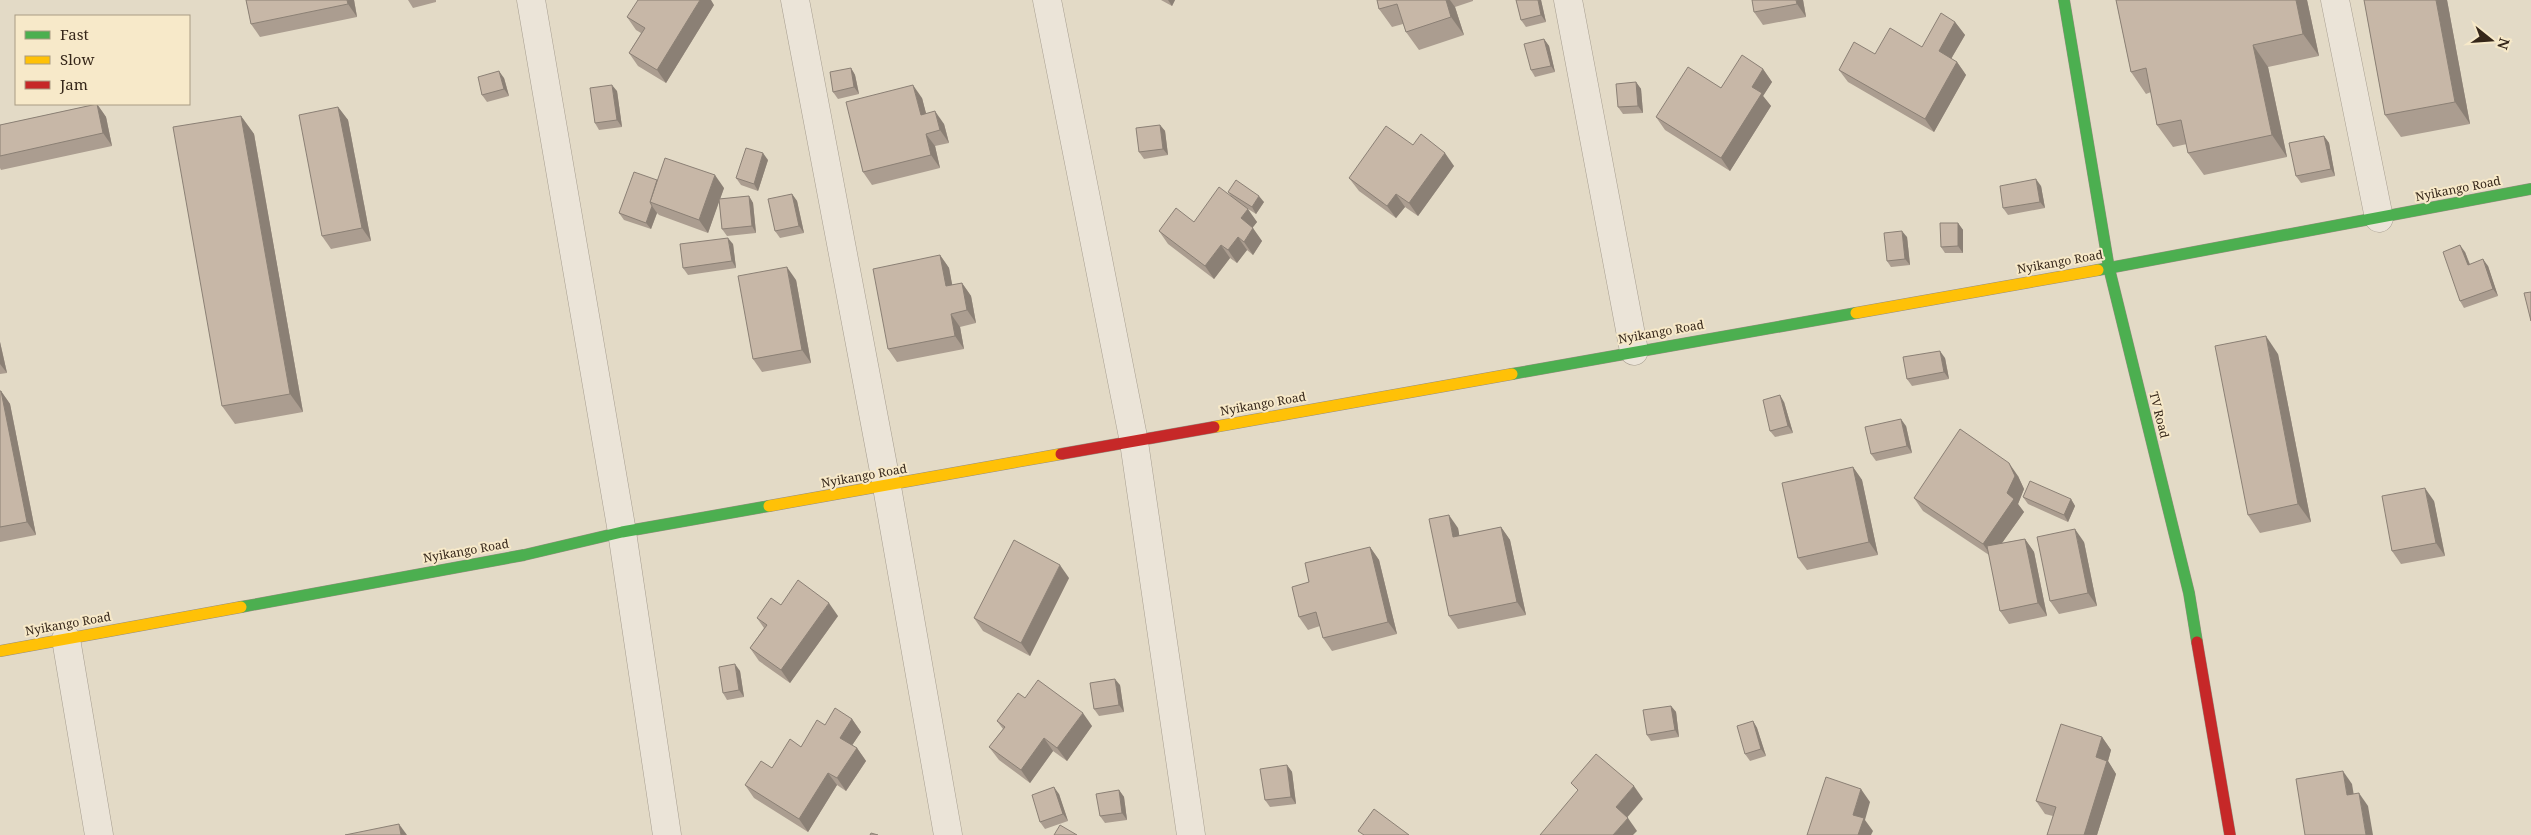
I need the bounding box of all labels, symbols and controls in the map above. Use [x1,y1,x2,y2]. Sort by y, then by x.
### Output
legend [15,15,190,105]
north arrow [2466,15,2516,65]
text: Fast [60,24,89,44]
text: N [2493,36,2515,52]
text: Slow [60,49,94,69]
text: Jam [59,74,88,94]
street label: Nyikango Road [2414,172,2503,205]
street label: Nyikango Road [2016,245,2105,277]
street label: Nyikango Road [1617,315,1706,347]
street label: Nyikango Road [1219,387,1308,419]
street label: TV Road [2145,390,2174,441]
street label: Nyikango Road [820,459,909,491]
street label: Nyikango Road [422,534,511,566]
street label: Nyikango Road [24,607,113,639]

